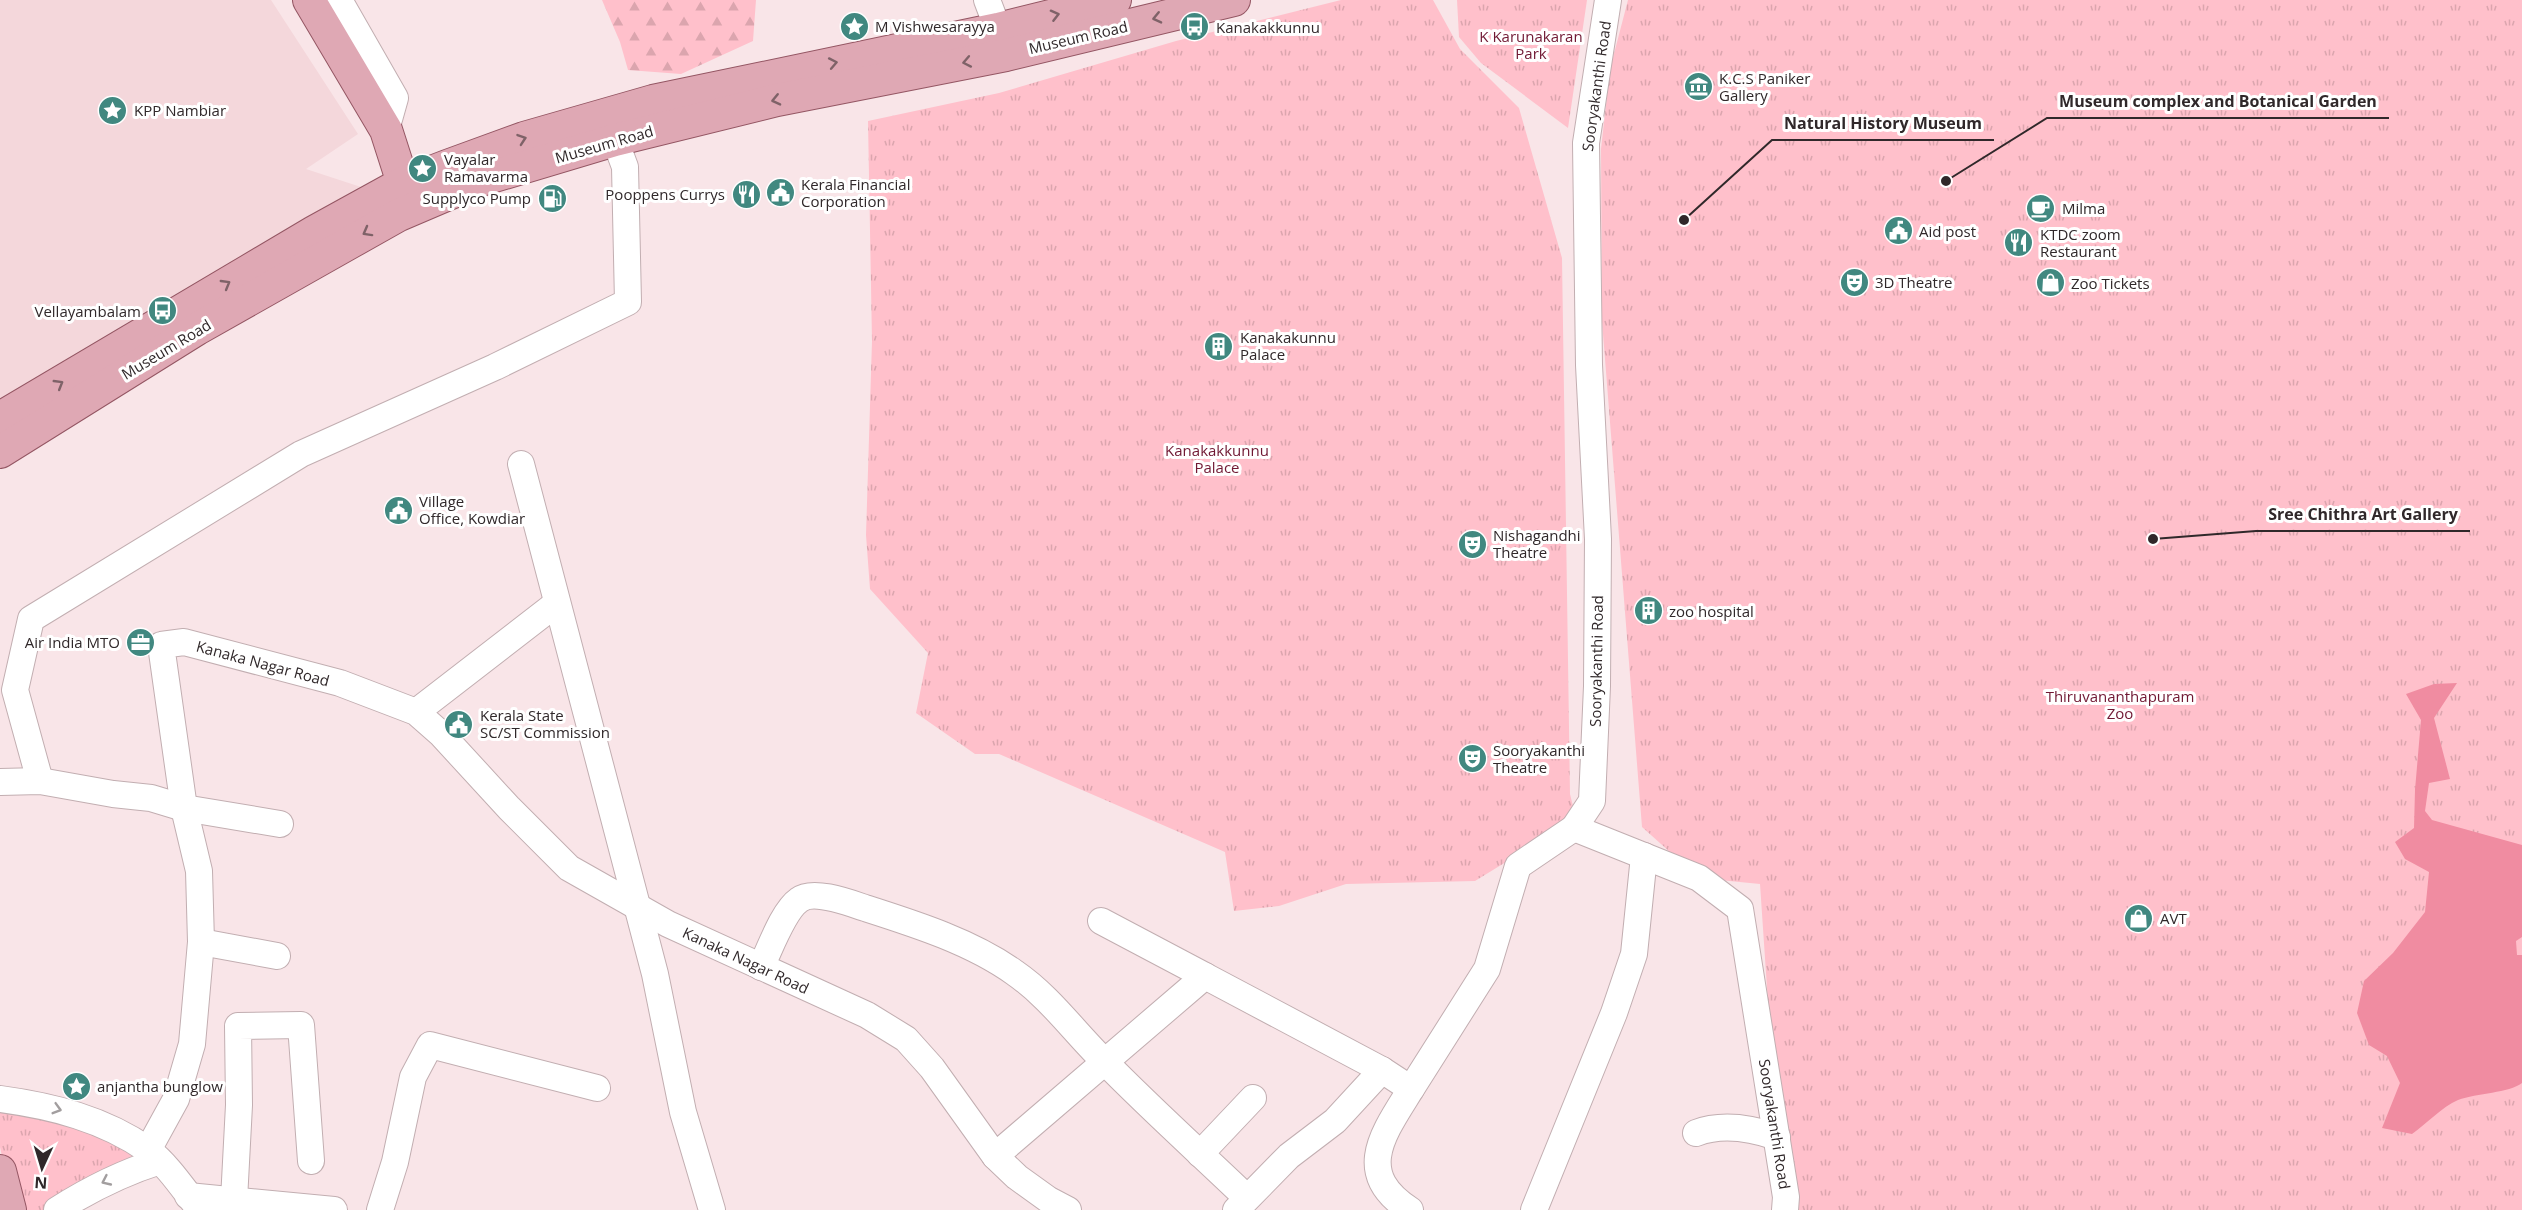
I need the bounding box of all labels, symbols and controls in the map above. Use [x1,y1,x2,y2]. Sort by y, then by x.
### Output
place icon: M Vishwesarayya [838,10,870,42]
one-way arrow [1049,10,1060,22]
one-way arrow [1152,11,1162,24]
bus stop icon: Kanakakkunnu [1179,11,1211,43]
place label: M Vishwesarayya [875,16,995,36]
street label: Museum Road [1027,16,1129,58]
place label: Kanakakkunnu [1216,17,1320,37]
street label: Sooryakanthi Road [1577,19,1615,153]
park label: K Karunakaran Park [1479,26,1583,63]
one-way arrow [962,55,972,68]
one-way arrow [828,57,838,70]
place label: K.C.S Paniker Gallery [1719,68,1810,105]
museum icon: K.C.S Paniker Gallery [1682,71,1714,103]
callout: Museum complex and Botanical Garden [2047,84,2389,118]
text: Museum complex and Botanical Garden [2059,90,2377,112]
one-way arrow [771,93,781,106]
place icon: KPP Nambiar [97,94,129,126]
place label: KPP Nambiar [134,100,226,120]
callout: Natural History Museum [1772,106,1994,140]
text: Natural History Museum [1784,112,1982,134]
street label: Museum Road [553,120,655,168]
one-way arrow [516,134,527,147]
place label: Vayalar Ramavarma [444,149,528,186]
place icon: Vayalar Ramavarma [407,152,439,184]
place label: Kerala Financial Corporation [801,174,910,211]
public building icon: Kerala Financial Corporation [764,177,796,209]
restaurant icon: Pooppens Currys [730,178,762,210]
fuel station icon: Supplyco Pump [536,182,568,214]
place label: Pooppens Currys [605,184,725,204]
place label: Supplyco Pump [423,188,531,208]
cafe icon: Milma [2025,192,2057,224]
place label: Milma [2062,198,2105,218]
public building icon: Aid post [1882,215,1914,247]
place label: Aid post [1919,221,1976,241]
place label: KTDC zoom Restaurant [2040,224,2121,261]
one-way arrow [363,225,374,237]
restaurant icon: KTDC zoom Restaurant [2003,227,2035,259]
theatre icon: 3D Theatre [1838,266,1870,298]
shop icon: Zoo Tickets [2034,267,2066,299]
place label: 3D Theatre [1875,272,1952,292]
place label: Zoo Tickets [2071,273,2150,293]
one-way arrow [220,279,230,291]
bus stop icon: Vellayambalam [146,295,178,327]
place label: Vellayambalam [34,301,141,321]
street label: Museum Road [118,314,214,384]
place label: Kanakakunnu Palace [1240,327,1336,364]
building icon: Kanakakunnu Palace [1203,330,1235,362]
one-way arrow [53,379,63,391]
park label: Kanakakkunnu Palace [1165,440,1269,477]
place label: Village Office, Kowdiar [419,491,525,528]
public building icon: Village Office, Kowdiar [382,494,414,526]
callout: Sree Chithra Art Gallery [2256,497,2470,531]
text: Sree Chithra Art Gallery [2268,503,2459,525]
place label: Nishagandhi Theatre [1493,525,1581,562]
theatre icon: Nishagandhi Theatre [1456,528,1488,560]
street label: Sooryakanthi Road [1585,595,1607,727]
building icon: zoo hospital [1632,595,1664,627]
place label: zoo hospital [1669,601,1754,621]
office icon: Air India MTO [125,626,157,658]
place label: Air India MTO [25,632,120,652]
street label: Kanaka Nagar Road [194,636,332,690]
park label: Thiruvananthapuram Zoo [2046,686,2194,723]
place label: Kerala State SC/ST Commission [480,705,610,742]
public building icon: Kerala State SC/ST Commission [443,708,475,740]
place label: Sooryakanthi Theatre [1493,740,1585,777]
theatre icon: Sooryakanthi Theatre [1456,743,1488,775]
shop icon: AVT [2123,902,2155,934]
place label: AVT [2160,908,2187,928]
street label: Kanaka Nagar Road [680,922,812,998]
street label: Sooryakanthi Road [1755,1057,1795,1191]
place icon: anjantha bunglow [60,1070,92,1102]
place label: anjantha bunglow [97,1076,223,1096]
one-way arrow [52,1102,62,1114]
north arrow [12,1138,72,1198]
text: N [34,1172,48,1194]
one-way arrow [102,1173,113,1185]

